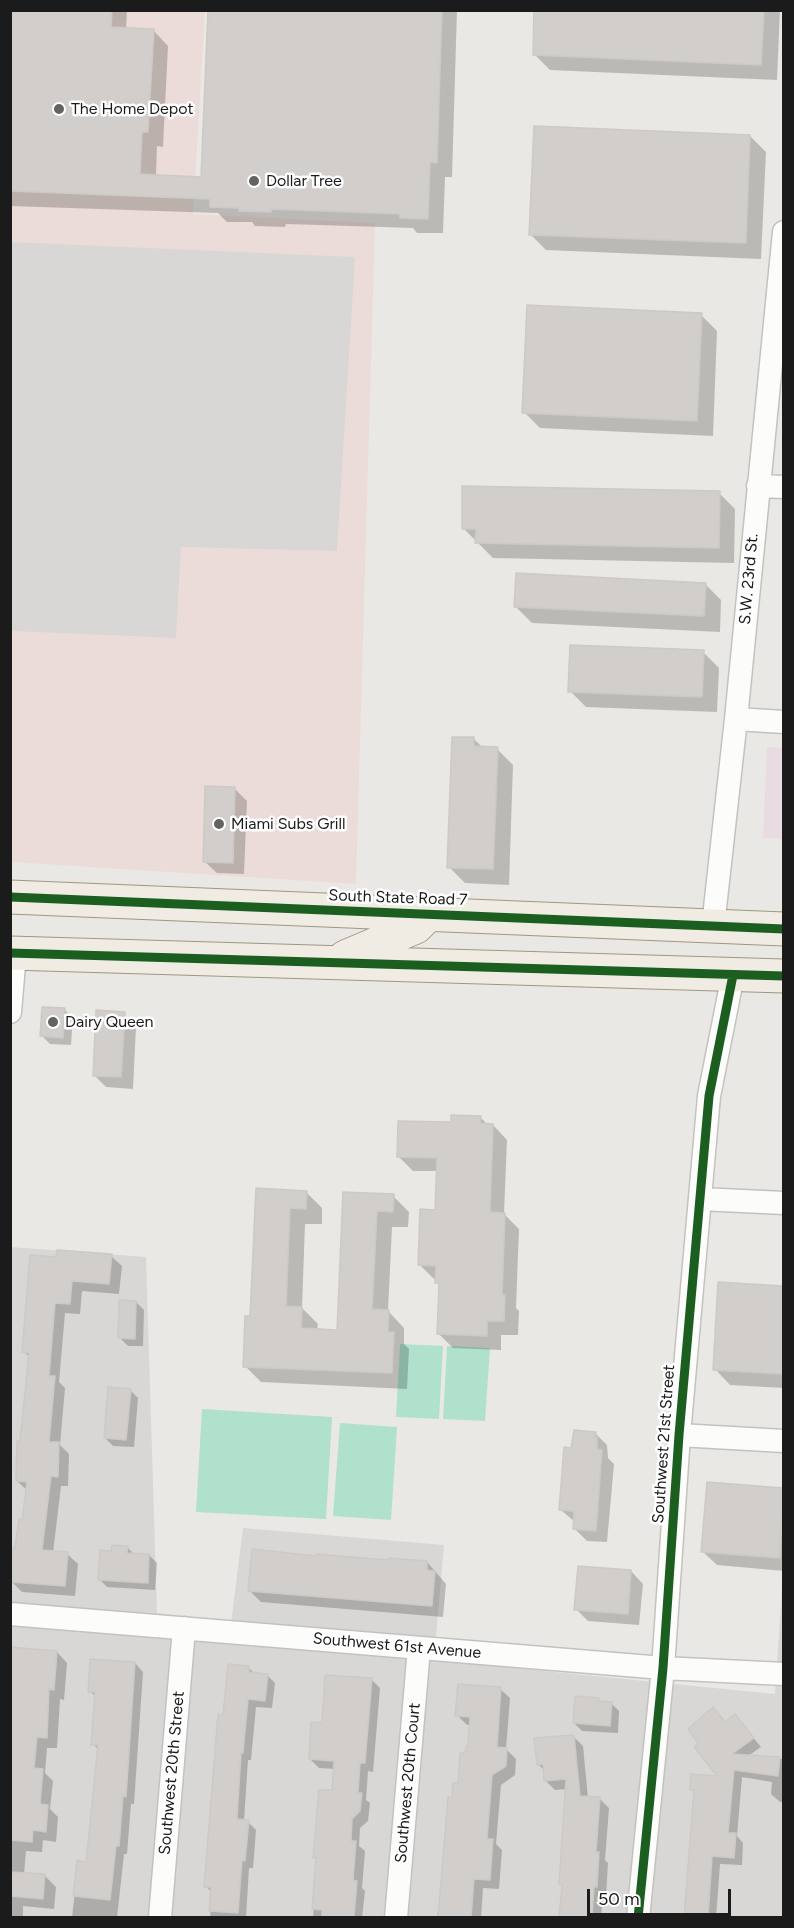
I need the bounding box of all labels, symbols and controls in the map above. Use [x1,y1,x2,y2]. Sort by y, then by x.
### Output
place label: The Home Depot [71,99,194,119]
marker: The Home Depot [52,102,66,116]
place label: Dollar Tree [266,171,342,191]
marker: Dollar Tree [247,174,261,188]
street label: S.W. 23rd St. [735,533,763,625]
place label: Miami Subs Grill [231,814,346,834]
marker: Miami Subs Grill [212,817,226,831]
street label: South State Road 7 [328,886,468,910]
place label: Dairy Queen [65,1012,153,1032]
marker: Dairy Queen [46,1015,60,1029]
street label: Southwest 21st Street [649,1364,679,1524]
street label: Southwest 61st Avenue [312,1629,482,1663]
street label: Southwest 20th Street [155,1690,189,1856]
street label: Southwest 20th Court [391,1702,425,1864]
scale bar [590,1877,734,1915]
text: 50 m [598,1888,640,1910]

